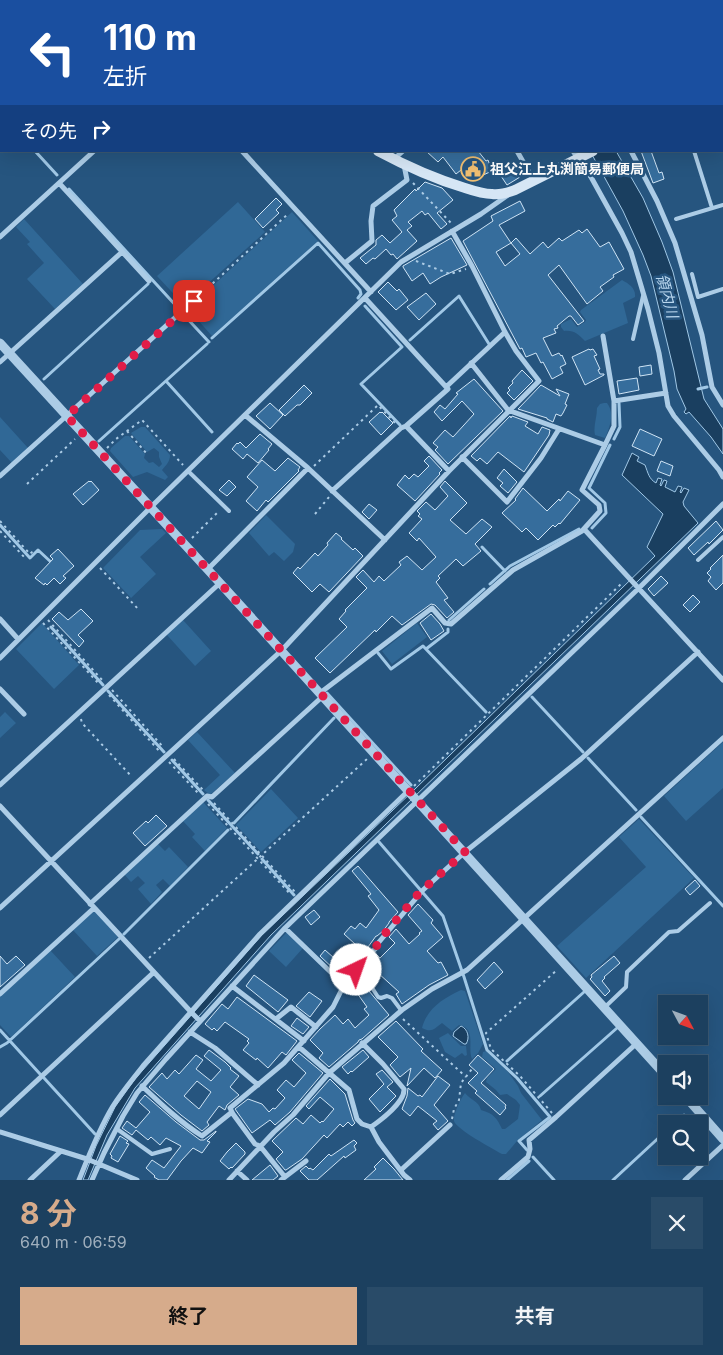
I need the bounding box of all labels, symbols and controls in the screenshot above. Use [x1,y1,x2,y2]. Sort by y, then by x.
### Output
text: 110 m [103,16,197,58]
icon: left [20,20,85,85]
text: 左折 [103,63,147,89]
icon: right [87,115,115,143]
text: その先 [20,120,77,143]
public building icon: 祖父江上丸渕簡易郵便局 [460,156,486,182]
place label: 祖父江上丸渕簡易郵便局 [490,160,644,177]
water label: 領内川 [652,272,683,322]
pin [173,280,215,322]
icon: arrive [180,287,208,315]
position arrow [329,943,381,995]
north arrow [658,995,708,1045]
map controls [658,995,708,1165]
button: sound [658,1055,708,1105]
button: search [658,1115,708,1165]
text: 8 分 [20,1195,77,1231]
button: close [651,1197,703,1249]
text: 640 m · 06:59 [20,1232,127,1252]
button: 終了 [20,1287,357,1345]
button: 共有 [367,1287,703,1345]

